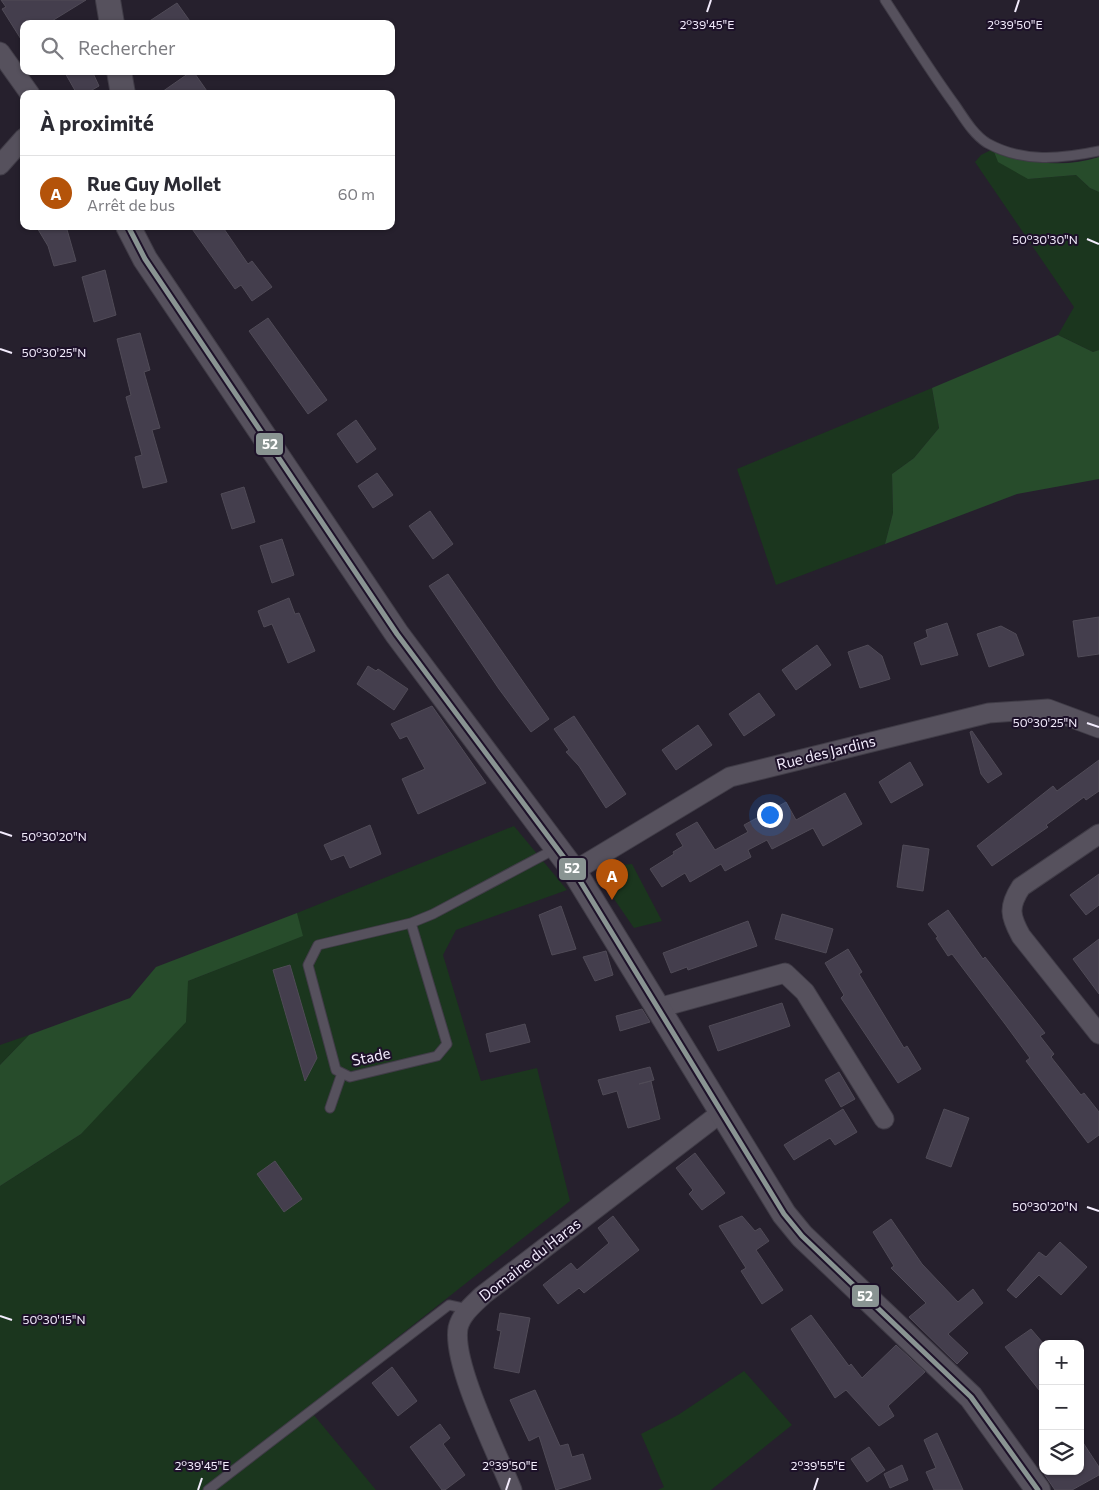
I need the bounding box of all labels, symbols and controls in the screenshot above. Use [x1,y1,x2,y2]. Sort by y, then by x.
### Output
text: 2°39'45"E [680,17,734,31]
text: 2°39'50"E [987,17,1043,31]
search box [20,20,395,75]
icon: search [38,34,66,62]
text: Rechercher [78,36,176,59]
text: À proximité [40,110,154,135]
text: Rue Guy Mollet [87,172,221,195]
text: A [50,184,62,203]
text: 60 m [338,184,375,203]
text: Arrêt de bus [87,195,175,214]
text: 50°30'30"N [1012,232,1078,246]
text: 50°30'25"N [22,345,86,359]
line badge: 52 [255,432,284,456]
text: 52 [262,435,278,452]
text: 50°30'25"N [1013,715,1077,729]
street label: Rue des Jardins [774,731,877,773]
your location [757,802,783,828]
text: 50°30'20"N [21,829,87,843]
line badge: 52 [558,857,587,881]
text: 52 [564,859,580,876]
pin: A [596,859,628,900]
street label: Stade [350,1043,392,1069]
text: 50°30'20"N [1012,1199,1078,1213]
street label: Domaine du Haras [475,1214,584,1304]
line badge: 52 [851,1284,880,1308]
text: 52 [857,1287,873,1304]
text: 50°30'15"N [23,1312,85,1326]
map controls [1039,1340,1084,1475]
button: + [1039,1340,1084,1385]
button: − [1039,1385,1084,1430]
button: layers [1039,1430,1084,1475]
text: 2°39'45"E [175,1458,229,1472]
text: 2°39'50"E [482,1458,538,1472]
text: 2°39'55"E [791,1458,845,1472]

